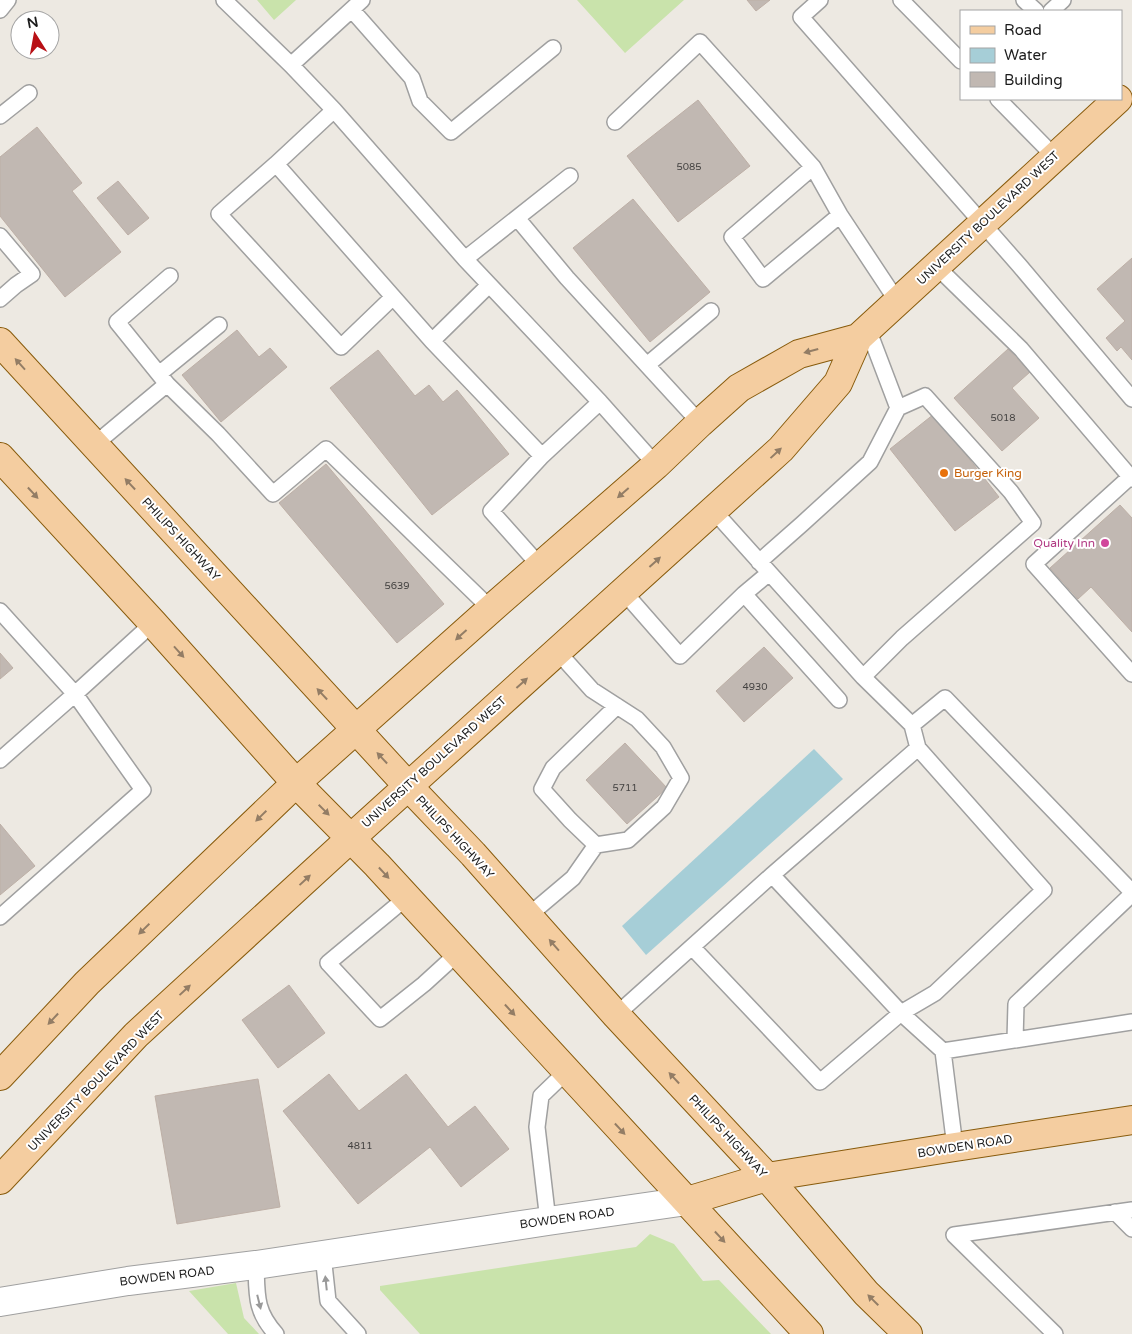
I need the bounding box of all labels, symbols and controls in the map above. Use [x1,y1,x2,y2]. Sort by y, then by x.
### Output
north arrow [10,10,60,60]
legend [960,10,1122,100]
text: N [25,13,40,32]
text: Road [1004,21,1042,39]
text: Water [1004,46,1047,64]
text: Building [1004,71,1063,89]
street label: UNIVERSITY BOULEVARD WEST [914,148,1062,288]
house number: 5085 [676,161,702,173]
one-way arrow [803,347,818,355]
one-way arrow [14,358,26,370]
house number: 5018 [990,412,1016,424]
one-way arrow [769,447,781,459]
place label: Burger King [954,466,1022,480]
marker: Burger King [938,467,950,479]
one-way arrow [124,478,136,490]
one-way arrow [27,487,39,499]
one-way arrow [617,488,630,499]
street label: PHILIPS HIGHWAY [139,495,223,584]
place label: Quality Inn [1033,536,1095,550]
marker: Quality Inn [1099,537,1111,549]
one-way arrow [649,557,661,568]
house number: 5639 [384,580,410,592]
one-way arrow [456,629,468,641]
one-way arrow [173,645,184,658]
one-way arrow [515,677,527,689]
house number: 4930 [742,681,768,693]
one-way arrow [316,688,328,700]
street label: UNIVERSITY BOULEVARD WEST [359,693,510,831]
one-way arrow [376,751,387,764]
house number: 5711 [612,782,638,794]
street label: PHILIPS HIGHWAY [413,793,497,882]
one-way arrow [317,804,329,816]
one-way arrow [255,810,267,822]
one-way arrow [378,867,390,879]
one-way arrow [298,874,310,886]
one-way arrow [138,923,150,935]
one-way arrow [548,940,560,952]
one-way arrow [179,984,191,996]
one-way arrow [504,1003,516,1015]
street label: UNIVERSITY BOULEVARD WEST [25,1008,167,1154]
one-way arrow [47,1013,59,1025]
one-way arrow [668,1072,680,1084]
street label: PHILIPS HIGHWAY [686,1092,770,1181]
one-way arrow [614,1123,626,1135]
street label: BOWDEN ROAD [917,1132,1013,1160]
house number: 4811 [347,1140,373,1152]
street label: BOWDEN ROAD [519,1204,615,1232]
one-way arrow [714,1231,726,1243]
street label: BOWDEN ROAD [119,1263,215,1289]
one-way arrow [322,1274,330,1290]
one-way arrow [255,1294,263,1310]
one-way arrow [867,1294,879,1306]

